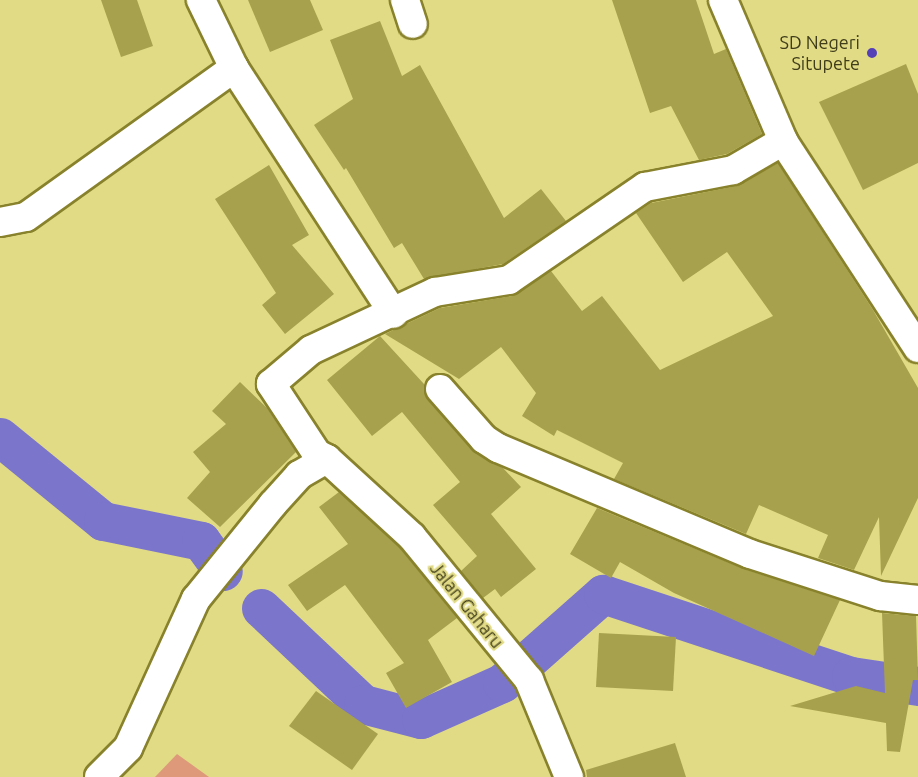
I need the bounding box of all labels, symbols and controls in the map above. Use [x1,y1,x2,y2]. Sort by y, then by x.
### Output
place label: SD Negeri Situpete [779,32,860,74]
marker: SD Negeri Situpete [865,46,879,60]
street label: Jalan Gaharu [426,558,508,652]

